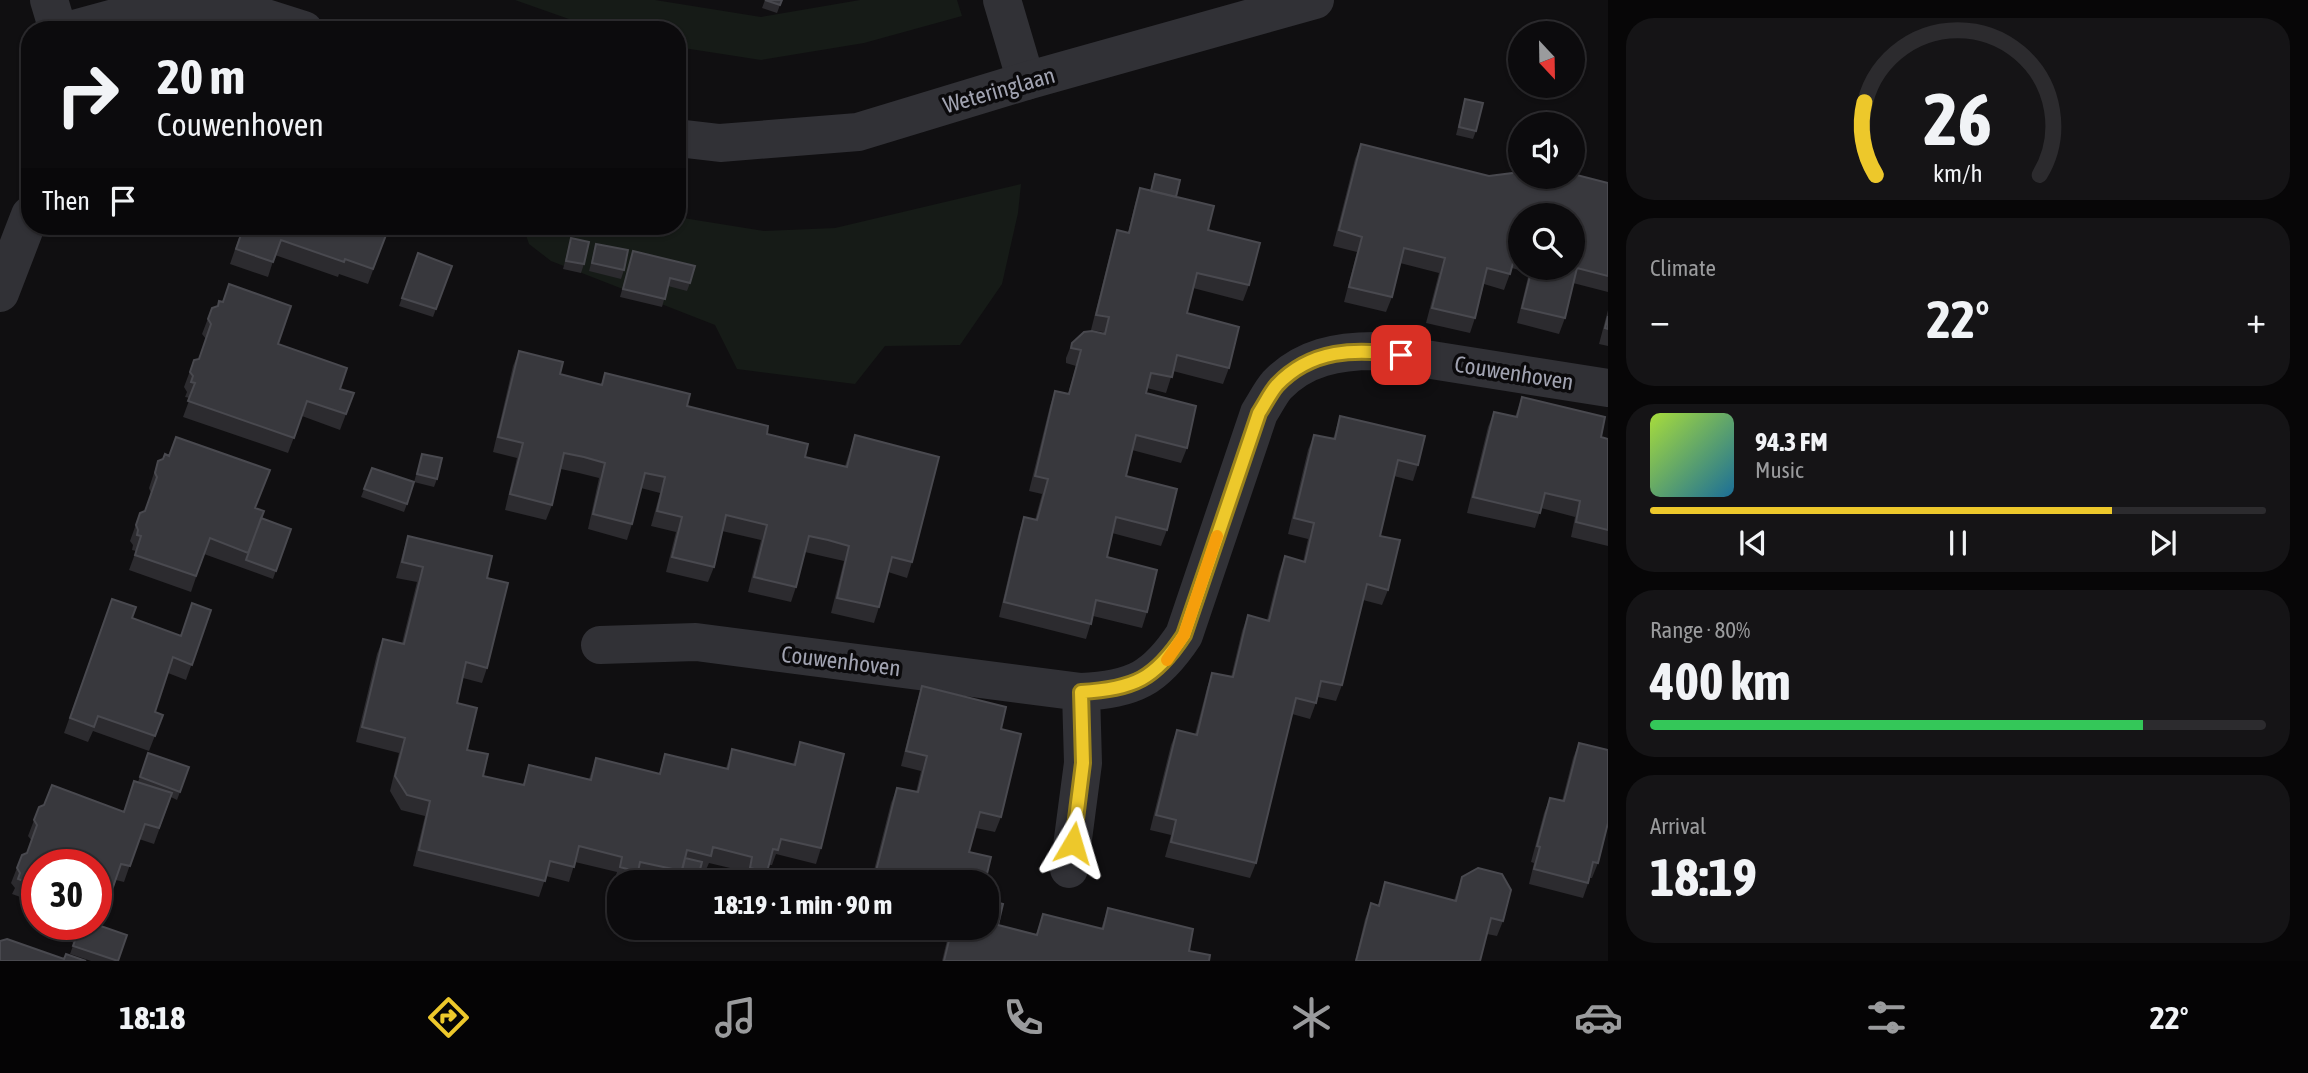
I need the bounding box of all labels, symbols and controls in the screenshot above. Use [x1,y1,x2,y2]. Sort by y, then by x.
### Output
north arrow [1508,21,1586,98]
map controls [1508,21,1585,280]
text: 20 m [157,48,245,104]
icon: right [42,49,133,140]
street label: Weteringlaan [940,62,1058,118]
text: 26 [1924,77,1992,160]
text: Couwenhoven [157,106,324,143]
button: sound [1508,112,1585,189]
text: km/h [1933,159,1983,187]
icon: arrive [104,182,142,220]
text: Then [42,186,90,216]
button: search [1508,203,1585,280]
text: Climate [1650,255,1716,281]
text: 22° [1926,289,1990,349]
text: − [1650,298,1670,341]
text: + [2246,298,2266,341]
pin [1371,325,1431,385]
icon: arrive [1382,336,1420,374]
street label: Couwenhoven [1453,351,1575,395]
text: 94.3 FM [1755,427,1828,457]
text: Music [1755,457,1803,483]
icon: previous [1734,524,1772,562]
icon: pause [1939,524,1977,562]
icon: next [2144,524,2182,562]
text: Range · 80% [1650,617,1750,643]
street label: Couwenhoven [780,641,902,681]
text: 400 km [1650,651,1791,711]
position arrow [1036,806,1110,880]
text: Arrival [1650,813,1706,839]
text: 18:19 [1650,847,1757,907]
speed limit sign: 30 [21,849,112,940]
text: 18:19 · 1 min · 90 m [714,890,892,920]
icon: directions [424,993,473,1042]
icon: music [711,993,760,1042]
icon: phone [999,993,1048,1042]
icon: climate [1287,993,1336,1042]
icon: car [1574,993,1623,1042]
icon: filters [1862,993,1911,1042]
text: 18:18 [119,999,185,1036]
text: 22° [2150,999,2189,1036]

